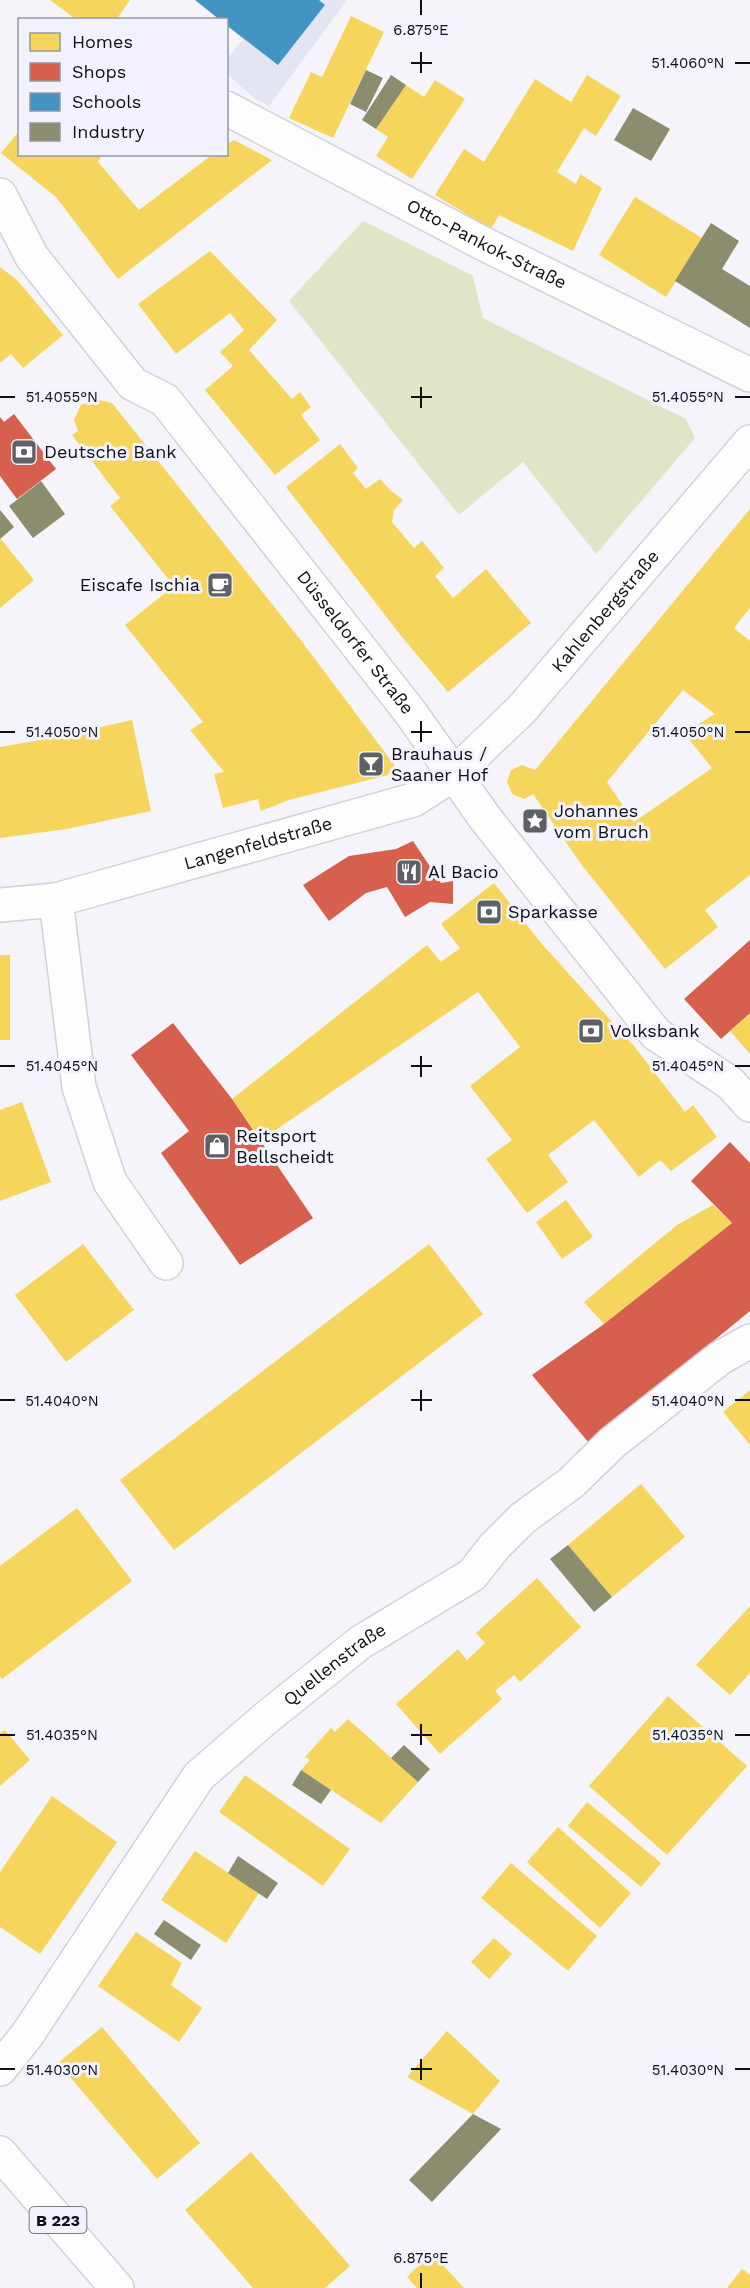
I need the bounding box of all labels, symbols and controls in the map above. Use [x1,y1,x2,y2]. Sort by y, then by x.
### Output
legend [18,18,228,156]
text: 6.875°E [393,21,449,39]
text: Homes [72,31,133,52]
text: 51.4060°N [651,54,725,72]
text: Shops [72,61,126,82]
text: Schools [72,91,141,112]
text: Industry [72,121,145,142]
street label: Otto-Pankok-Straße [403,194,570,293]
text: 51.4055°N [26,388,98,406]
text: 51.4055°N [652,388,724,406]
bank icon: Deutsche Bank [9,437,39,467]
place label: Deutsche Bank [44,441,177,462]
street label: Kahlenbergstraße [547,546,663,676]
street label: Düsseldorfer Straße [293,566,419,718]
cafe icon: Eiscafe Ischia [205,570,235,600]
place label: Eiscafe Ischia [80,574,200,595]
text: 51.4050°N [26,723,98,741]
text: 51.4050°N [652,723,724,741]
place label: Brauhaus / Saaner Hof [391,743,488,785]
bar icon: Brauhaus / Saaner Hof [356,749,386,779]
place label: Johannes vom Bruch [554,800,649,842]
place icon: Johannes vom Bruch [520,806,550,836]
street label: Langenfeldstraße [181,812,334,874]
restaurant icon: Al Bacio [394,857,424,887]
place label: Al Bacio [428,861,499,882]
bank icon: Sparkasse [474,897,504,927]
place label: Sparkasse [508,901,598,922]
bank icon: Volksbank [576,1016,606,1046]
place label: Volksbank [610,1020,699,1041]
text: 51.4045°N [26,1057,98,1075]
text: 51.4045°N [652,1057,724,1075]
place label: Reitsport Bellscheidt [236,1125,334,1167]
shop icon: Reitsport Bellscheidt [202,1131,232,1161]
text: 51.4040°N [25,1392,99,1410]
text: 51.4040°N [651,1392,725,1410]
street label: Quellenstraße [279,1619,389,1710]
text: 51.4035°N [26,1726,98,1744]
text: 51.4035°N [652,1726,724,1744]
text: 51.4030°N [26,2061,98,2079]
text: 51.4030°N [652,2061,724,2079]
road number: B 223 [29,2207,86,2233]
text: 6.875°E [393,2249,449,2267]

